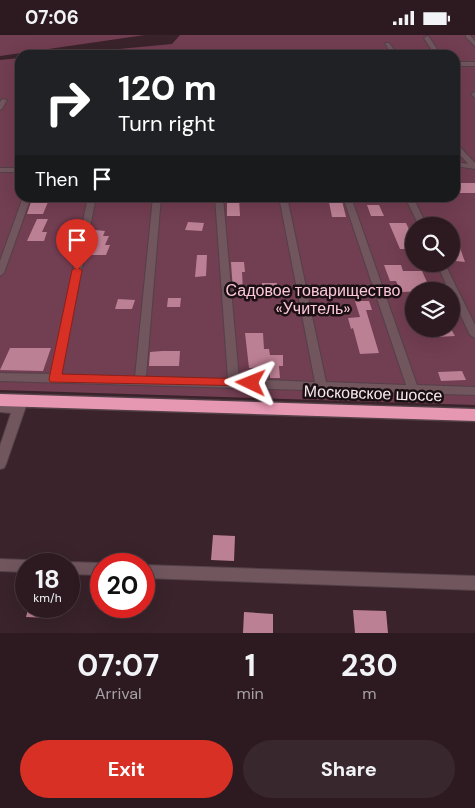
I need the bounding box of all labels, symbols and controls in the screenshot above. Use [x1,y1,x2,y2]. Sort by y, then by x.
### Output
text: 07:06 [25,5,79,30]
text: 120 m [118,65,217,111]
icon: right [35,70,100,135]
text: Turn right [118,109,215,138]
icon: arrive [88,165,116,193]
text: Then [35,167,78,192]
map controls [405,217,460,337]
button: search [405,217,460,272]
pin [56,219,98,270]
icon: arrive [63,226,91,254]
park label: Садовое товарищество «Учитель» [226,280,400,319]
button: layers [405,282,460,337]
position arrow [224,356,276,408]
street label: Московское шоссе [303,381,443,406]
speed limit sign: 20 [90,553,155,618]
text: 18 [35,563,60,596]
text: km/h [33,590,62,606]
text: 07:07 [77,646,159,685]
text: 1 [245,646,256,685]
text: 230 [341,646,398,685]
text: Arrival [95,683,142,704]
text: min [236,683,264,704]
text: m [362,683,376,704]
button: Exit [20,740,233,798]
button: Share [243,740,455,798]

